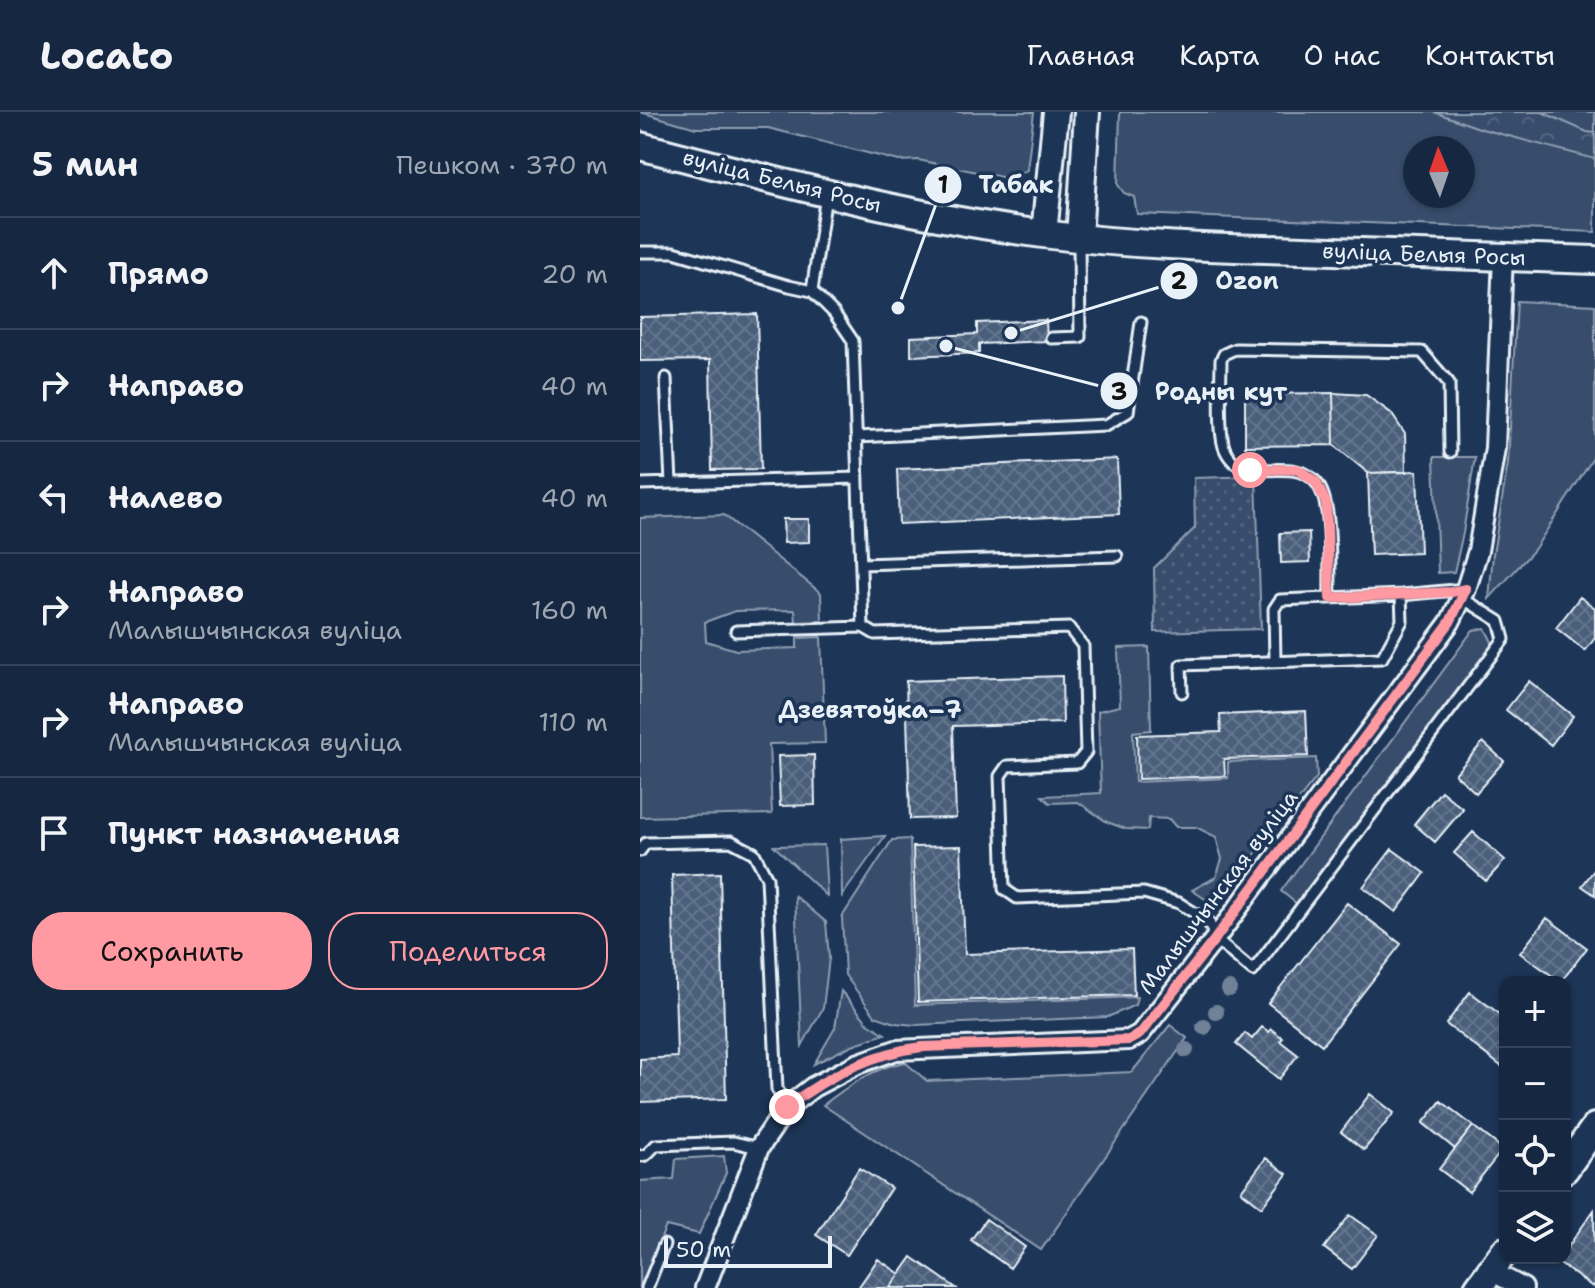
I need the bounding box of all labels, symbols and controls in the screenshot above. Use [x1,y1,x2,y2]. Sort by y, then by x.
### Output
text: Locato [40,30,173,81]
text: Главная [1027,36,1135,74]
text: Карта [1179,36,1259,74]
text: О нас [1303,36,1381,74]
text: Контакты [1425,36,1555,74]
north arrow [1403,136,1475,208]
text: 5 мин [32,141,139,187]
street label: вуліца Белыя Росы [680,142,884,220]
text: Пешком · 370 m [396,147,608,182]
callout: Табак [923,161,1070,209]
text: 1 [938,169,948,201]
text: Табак [978,169,1054,201]
street label: вуліца Белыя Росы [1322,236,1526,272]
icon: ahead [32,251,76,295]
text: Прямо [108,253,209,294]
text: 20 m [541,256,608,291]
callout: Ozon [1159,257,1295,305]
text: 2 [1171,265,1188,297]
text: Ozon [1215,265,1279,297]
icon: right [32,363,76,407]
text: Направо [108,365,244,406]
callout: Родны кут [1099,367,1304,415]
text: 40 m [541,368,608,403]
text: 3 [1111,376,1127,408]
text: Родны кут [1155,376,1288,408]
route start [1232,452,1268,488]
icon: left [32,475,76,519]
text: Налево [108,477,223,518]
text: 40 m [541,480,608,515]
text: Направо [108,571,244,612]
icon: right [32,587,76,631]
text: 160 m [531,592,608,627]
text: Малышчынская вуліца [108,612,402,647]
text: Направо [108,683,244,724]
district label: Дзевятоўка–7 [778,694,962,726]
icon: right [32,699,76,743]
text: 110 m [538,704,608,739]
text: Малышчынская вуліца [108,724,402,759]
street label: Малышчынская вуліца [1132,784,1305,1000]
icon: arrive [32,811,76,855]
text: Пункт назначения [108,813,400,854]
button: Сохранить [32,912,312,990]
button: Поделиться [328,912,608,990]
map controls [1499,976,1571,1264]
button: + [1499,976,1571,1048]
button: − [1499,1048,1571,1120]
route end [769,1089,805,1125]
button: locate [1499,1120,1571,1192]
button: layers [1499,1192,1571,1264]
scale bar [664,1232,832,1268]
text: 50 m [676,1235,731,1264]

